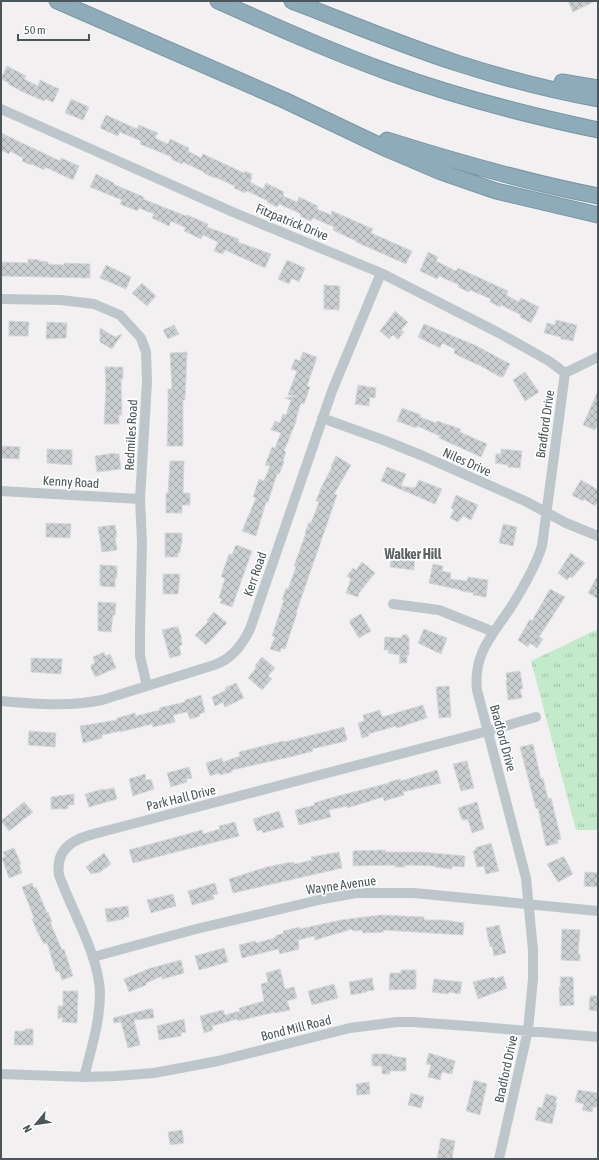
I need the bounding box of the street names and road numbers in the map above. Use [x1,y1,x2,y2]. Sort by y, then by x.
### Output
street label: Fitzpatrick Drive [254,201,331,243]
street label: Bradford Drive [533,389,557,459]
street label: Redmiles Road [122,399,140,471]
street label: Niles Drive [440,445,494,479]
street label: Kenny Road [42,473,100,491]
street label: Kerr Road [240,550,270,598]
street label: Bradford Drive [487,703,519,773]
street label: Park Hall Drive [145,782,217,814]
street label: Wayne Avenue [305,873,377,897]
street label: Bond Mill Road [259,1012,333,1044]
street label: Bradford Drive [492,1034,520,1104]

